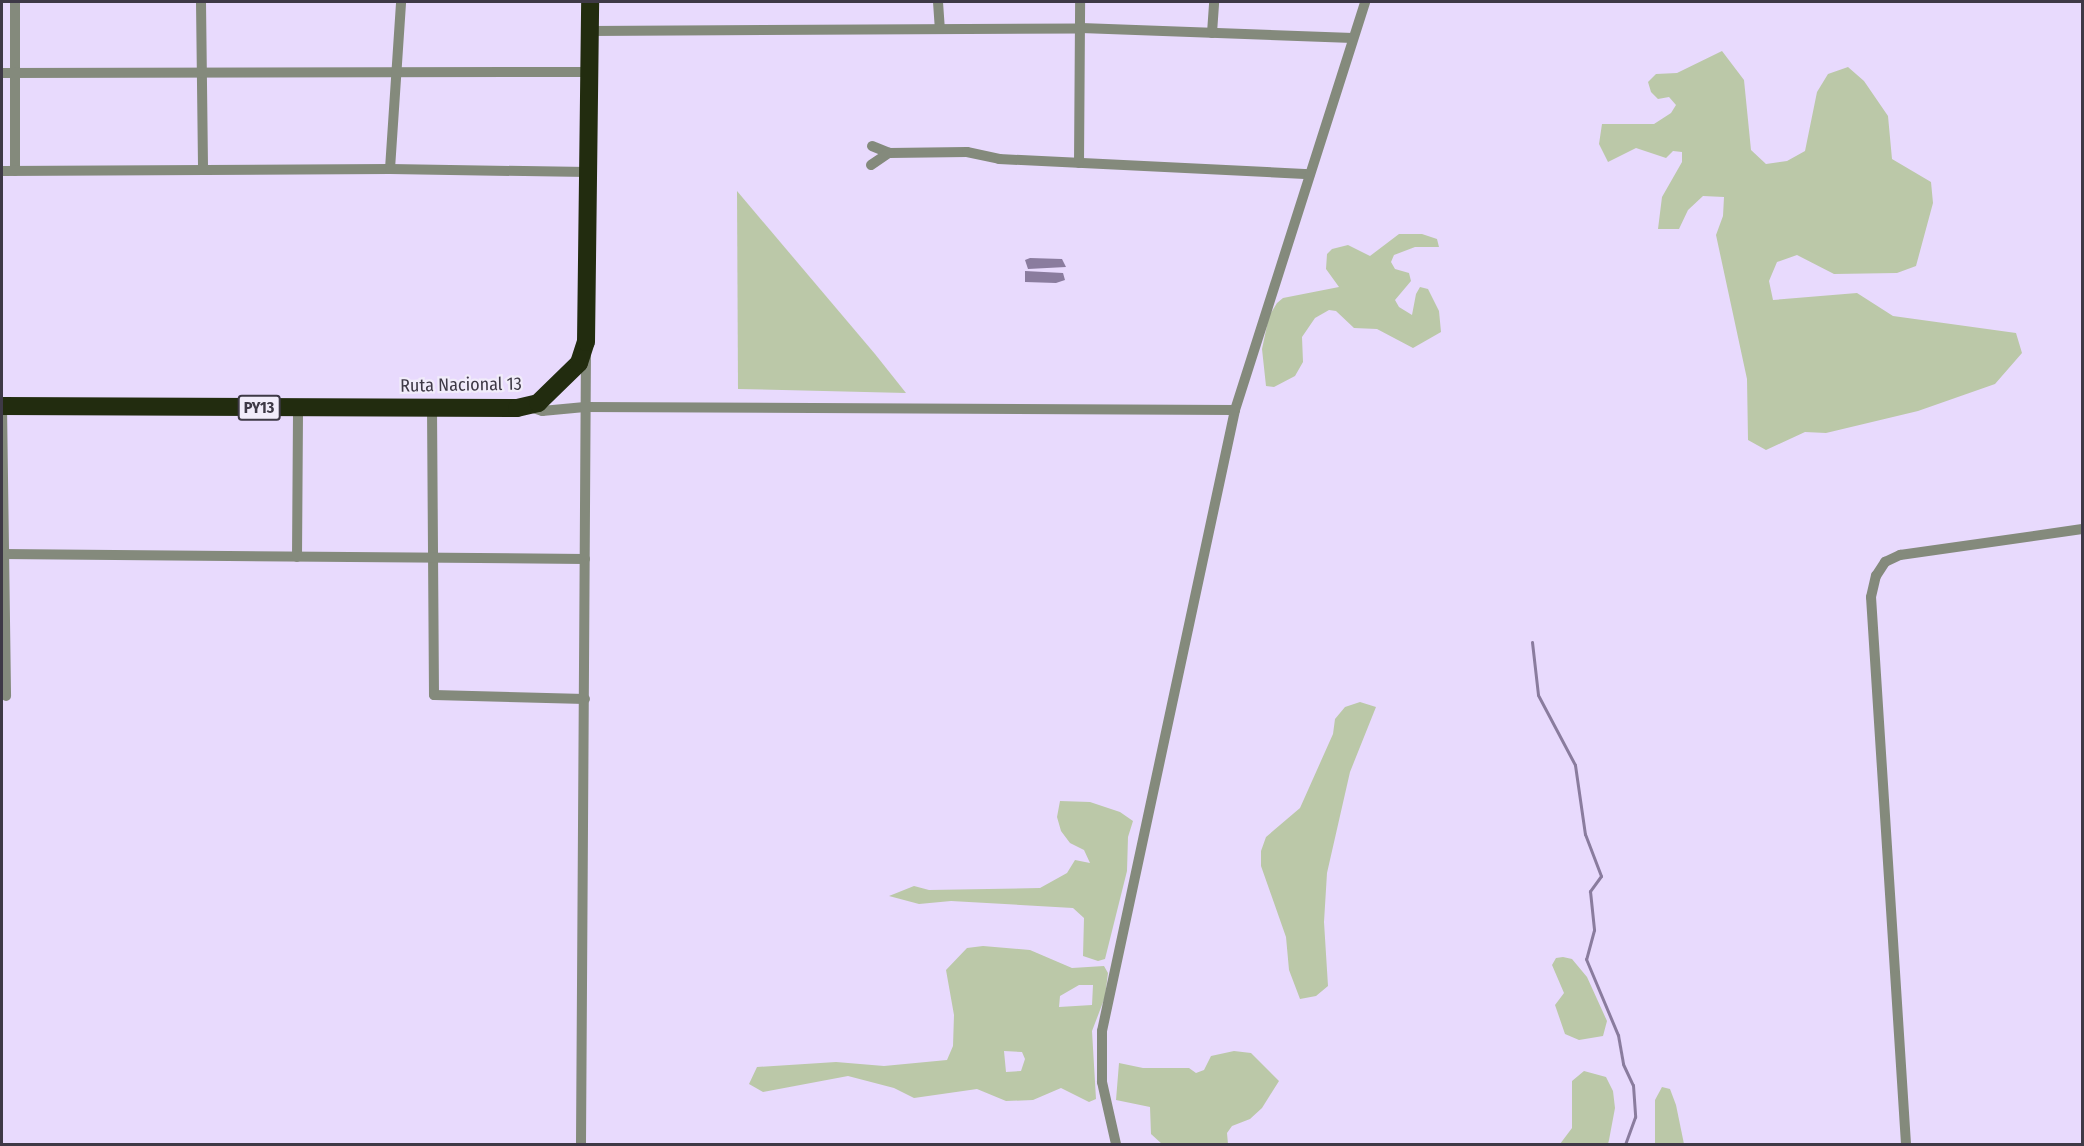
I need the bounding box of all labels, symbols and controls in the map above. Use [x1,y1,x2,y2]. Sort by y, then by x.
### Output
street label: Ruta Nacional 13 [400,373,522,397]
road number: PY13 [236,395,282,421]

